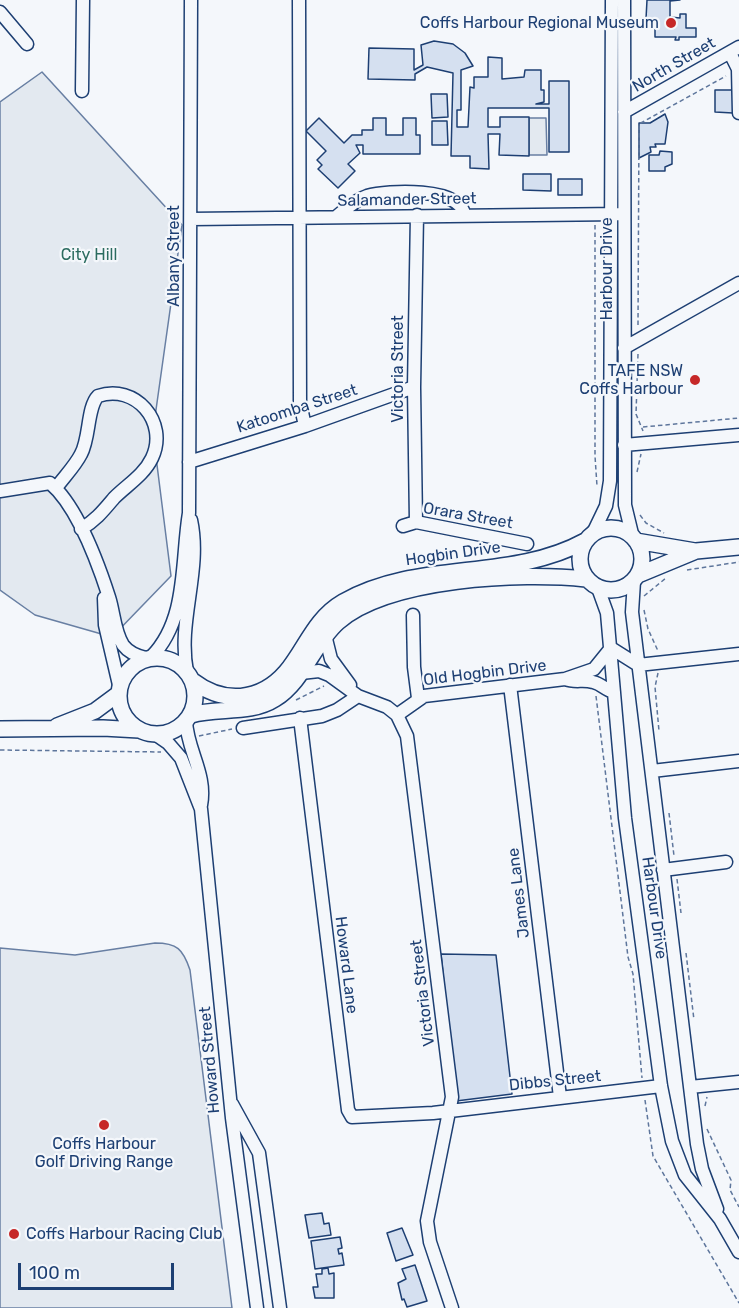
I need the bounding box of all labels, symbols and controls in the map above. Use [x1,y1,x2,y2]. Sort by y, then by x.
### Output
place label: Coffs Harbour Regional Museum [420,13,659,33]
marker: Coffs Harbour Regional Museum [664,16,678,30]
street label: North Street [629,34,719,96]
street label: Salamander Street [337,189,477,211]
street label: Albany Street [164,205,184,307]
street label: Harbour Drive [597,217,617,321]
park label: City Hill [61,245,117,265]
street label: Victoria Street [388,315,408,423]
place label: TAFE NSW Coffs Harbour [579,361,683,399]
marker: TAFE NSW Coffs Harbour [688,373,702,387]
street label: Katoomba Street [234,380,360,438]
street label: Orara Street [422,499,514,533]
street label: Hogbin Drive [404,538,502,570]
street label: Old Hogbin Drive [422,656,548,690]
street label: James Lane [504,847,534,939]
street label: Harbour Drive [637,856,671,960]
street label: Howard Lane [331,915,361,1015]
street label: Victoria Street [407,938,439,1048]
street label: Howard Street [196,1006,224,1114]
street label: Dibbs Street [508,1067,602,1095]
marker: Coffs Harbour Golf Driving Range [97,1118,111,1132]
place label: Coffs Harbour Golf Driving Range [35,1134,173,1172]
place label: Coffs Harbour Racing Club [26,1224,222,1244]
marker: Coffs Harbour Racing Club [7,1227,21,1241]
scale bar [21,1251,177,1289]
text: 100 m [29,1262,80,1284]

